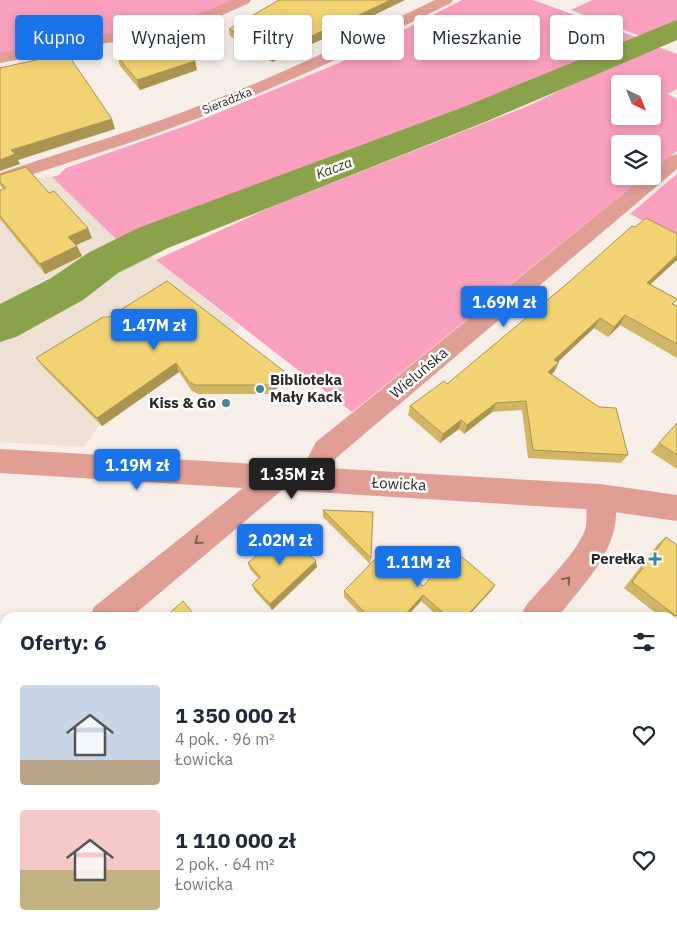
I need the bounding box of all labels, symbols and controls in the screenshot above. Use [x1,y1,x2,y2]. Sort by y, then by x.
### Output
chip: Kupno [15,15,103,60]
chip: Wynajem [113,15,224,60]
chip: Filtry [234,15,312,60]
chip: Nowe [322,15,404,60]
chip: Mieszkanie [414,15,540,60]
chip: Dom [550,15,623,60]
north arrow [611,75,661,125]
map controls [611,75,661,185]
street label: Sieradzka [200,84,255,117]
button: layers [611,135,661,185]
water label: Kacza [313,153,355,183]
pin: 1.69M zł [452,286,556,328]
text: 1.69M zł [472,292,536,312]
pin: 1.47M zł [102,308,206,351]
text: 1.47M zł [122,315,186,335]
street label: Wieluńska [386,343,451,402]
place label: Biblioteka Mały Kack [270,370,343,406]
marker: Biblioteka Mały Kack [254,383,266,395]
place label: Kiss & Go [149,393,216,412]
marker: Kiss & Go [220,397,232,409]
pin: 1.19M zł [85,448,189,491]
text: 1.19M zł [105,455,169,475]
pin: 1.35M zł [240,458,344,500]
text: 1.35M zł [260,464,324,484]
street label: Łowicka [370,473,427,494]
pin: 2.02M zł [228,524,332,566]
text: 2.02M zł [248,530,312,550]
one-way arrow [195,535,204,543]
pin: 1.11M zł [366,546,470,588]
place label: Perełka [591,549,645,568]
text: 1.11M zł [386,552,450,572]
marker: Perełka [649,553,661,565]
one-way arrow [561,577,569,586]
text: Oferty: 6 [20,628,107,656]
icon: filters [630,628,658,656]
text: 1 350 000 zł [175,701,296,729]
icon: home [60,705,120,765]
icon: heart [630,721,658,749]
text: 4 pok. · 96 m² [175,729,275,749]
text: Łowicka [175,749,233,769]
text: 1 110 000 zł [175,826,296,854]
icon: home [60,830,120,890]
icon: heart [630,846,658,874]
text: 2 pok. · 64 m² [175,854,275,874]
text: Łowicka [175,874,233,894]

